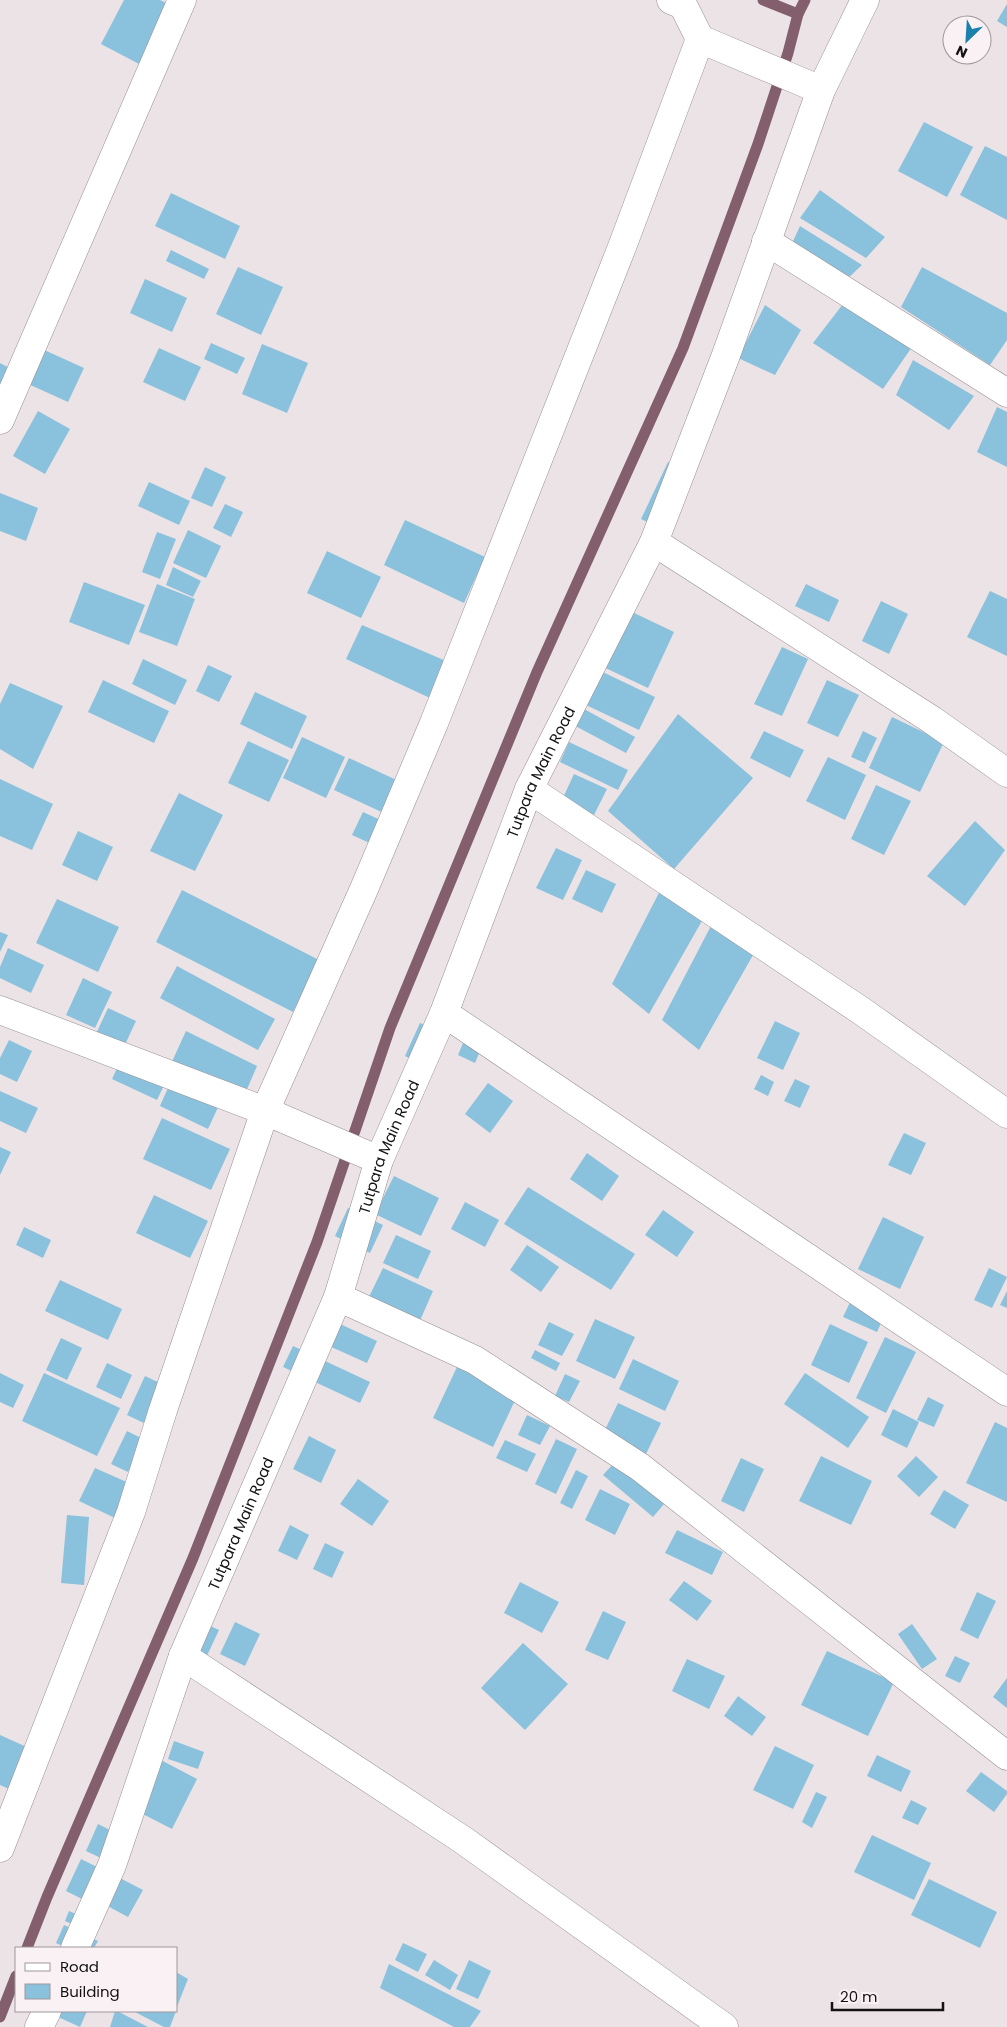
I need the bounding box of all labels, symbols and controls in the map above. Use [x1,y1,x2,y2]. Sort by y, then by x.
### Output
north arrow [942,15,992,65]
text: N [953,40,971,63]
street label: Tutpara Main Road [501,703,580,841]
street label: Tutpara Main Road [353,1076,424,1217]
street label: Tutpara Main Road [202,1454,278,1593]
legend [15,1947,178,2012]
text: Road [60,1956,99,1977]
scale bar [832,1980,943,2012]
text: Building [60,1981,120,2002]
text: 20 m [840,1986,878,2007]

